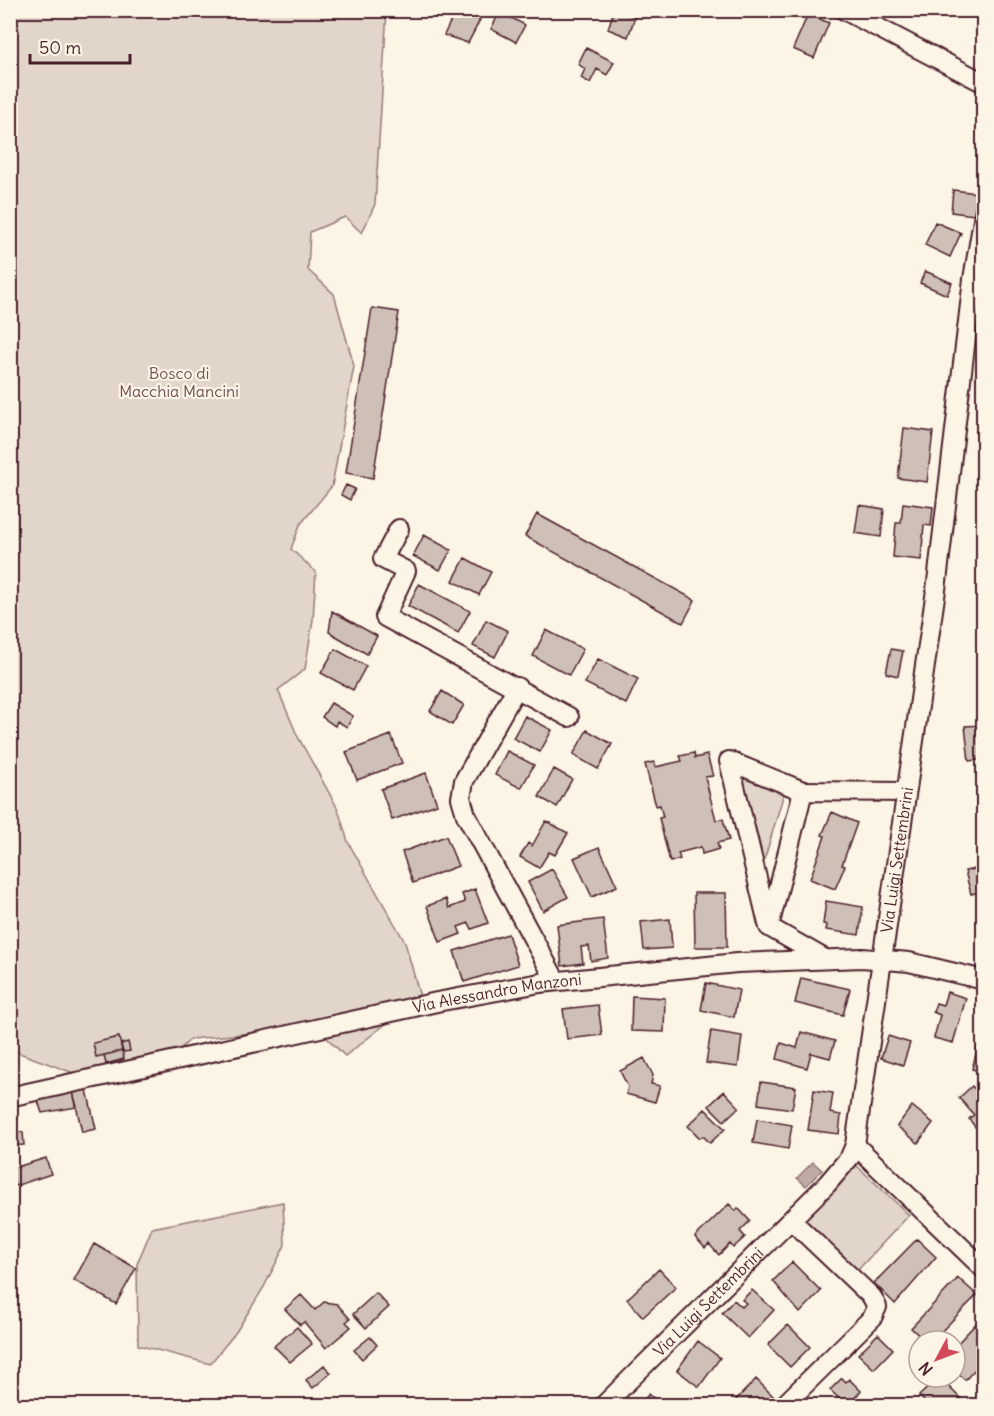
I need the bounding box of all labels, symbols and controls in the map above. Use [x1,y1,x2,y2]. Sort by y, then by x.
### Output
scale bar [30,27,130,65]
text: 50 m [39,36,81,59]
park label: Bosco di Macchia Mancini [119,363,239,401]
street label: Via Luigi Settembrini [876,786,917,934]
street label: Via Alessandro Manzoni [411,969,583,1017]
street label: Via Luigi Settembrini [649,1243,767,1361]
north arrow [907,1329,967,1389]
text: N [915,1358,937,1380]

